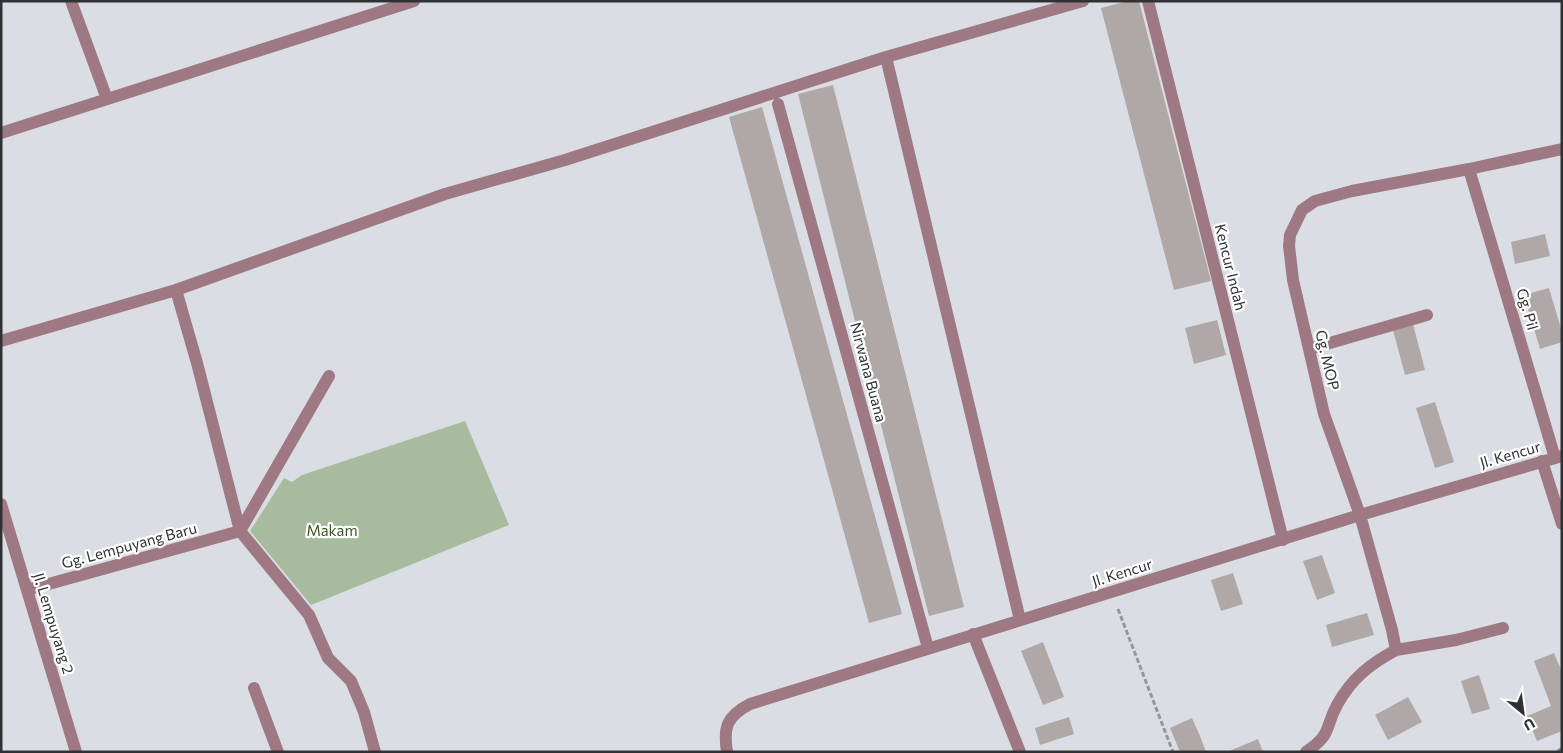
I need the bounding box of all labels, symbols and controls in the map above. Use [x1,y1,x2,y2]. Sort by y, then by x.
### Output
street label: Kencur Indah [1212,222,1250,312]
street label: Gg. Pil [1513,286,1543,332]
street label: Nirwana Buana [847,320,891,424]
street label: Gg. MOP [1312,328,1344,392]
street label: Jl. Kencur [1478,437,1542,471]
street label: Gg. Lempuyang Baru [59,518,199,572]
park label: Makam [306,521,358,539]
street label: Jl. Kencur [1090,554,1154,590]
street label: Jl. Lempuyang 2 [30,570,78,676]
north arrow [1498,688,1548,738]
text: U [1521,715,1538,735]

